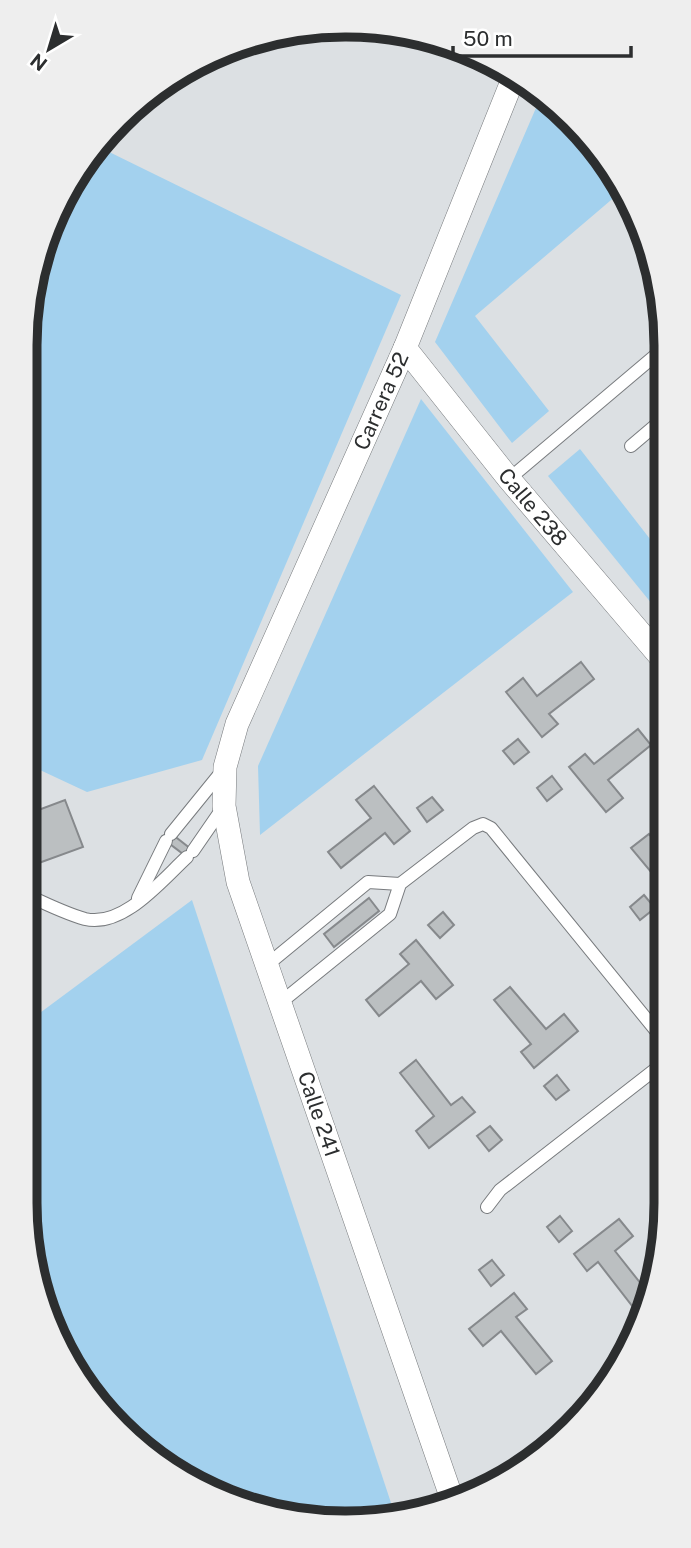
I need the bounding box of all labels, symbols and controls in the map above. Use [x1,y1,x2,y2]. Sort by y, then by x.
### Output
north arrow [14,14,84,84]
scale bar [453,14,632,58]
text: 50 m [463,26,513,51]
text: N [26,49,51,76]
street label: Carrera 52 [348,348,414,454]
street label: Calle 238 [493,463,573,551]
street label: Calle 241 [293,1068,345,1160]

